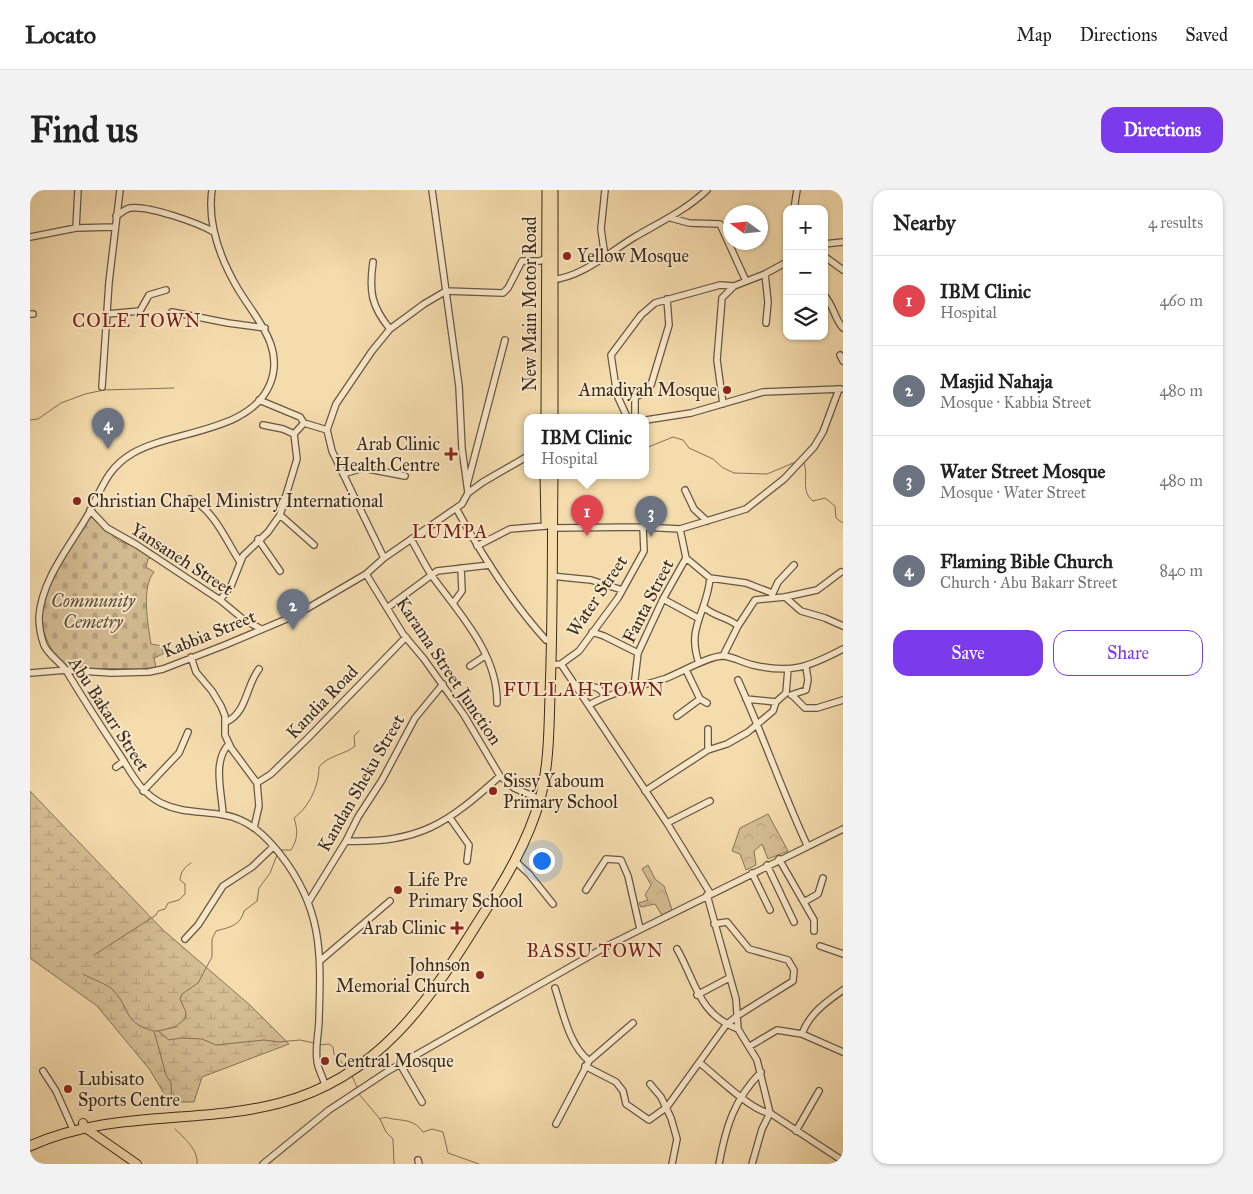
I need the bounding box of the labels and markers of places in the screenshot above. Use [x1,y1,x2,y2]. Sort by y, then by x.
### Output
place label: Yellow Mosque [577,245,689,268]
marker: Yellow Mosque [561,250,573,262]
place label: Amadiyah Mosque [578,379,717,402]
marker: Amadiyah Mosque [721,384,733,396]
pin: 4 [92,408,124,449]
place label: Arab Clinic Health Centre [335,433,440,476]
marker: Arab Clinic Health Centre [444,447,458,461]
place label: Christian Chapel Ministry International [87,490,383,512]
marker: Christian Chapel Ministry International [71,495,83,507]
pin: 1 [571,495,603,536]
pin: 3 [635,496,667,537]
pin: 2 [277,589,309,630]
place label: Sissy Yaboum Primary School [503,770,618,813]
marker: Sissy Yaboum Primary School [487,785,499,797]
place label: Life Pre Primary School [408,869,523,912]
marker: Life Pre Primary School [392,884,404,896]
place label: Arab Clinic [362,917,446,939]
marker: Arab Clinic [450,921,464,935]
place label: Johnson Memorial Church [336,954,470,997]
marker: Johnson Memorial Church [474,969,486,981]
place label: Central Mosque [335,1050,454,1073]
marker: Central Mosque [319,1055,331,1067]
place label: Lubisato Sports Centre [78,1068,180,1111]
marker: Lubisato Sports Centre [62,1083,74,1095]

